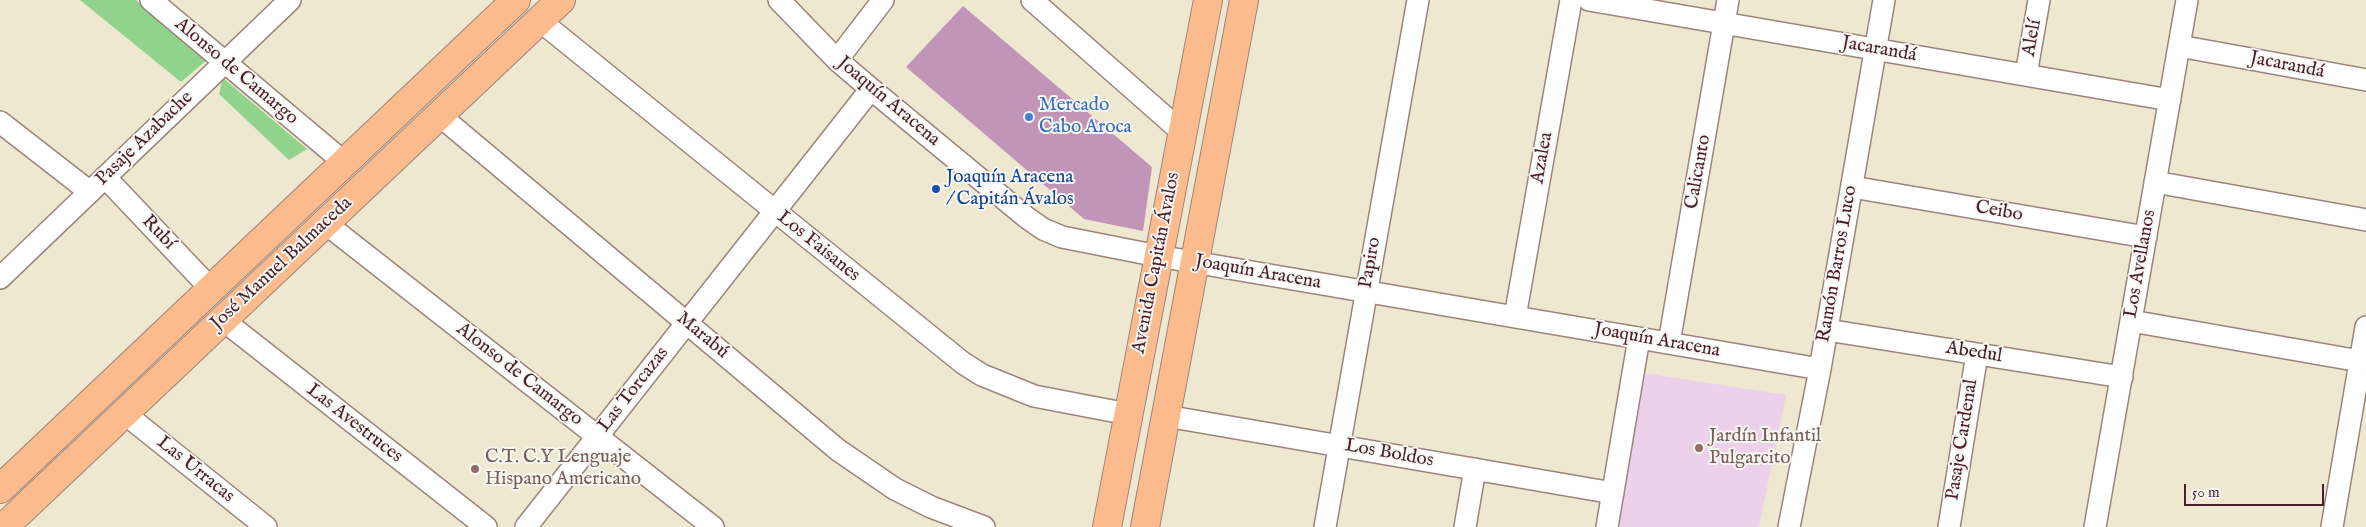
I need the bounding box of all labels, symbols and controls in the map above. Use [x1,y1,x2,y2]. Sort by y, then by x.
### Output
street label: Alonso de Camargo [170,14,302,130]
street label: Alelí [2019,18,2047,58]
street label: Jacarandá [1840,32,1918,68]
street label: Jacarandá [2248,48,2326,84]
street label: Joaquín Aracena [832,52,944,152]
street label: Pasaje Azabache [92,87,198,191]
place label: Mercado Cabo Aroca [1039,95,1132,139]
marker: Mercado Cabo Aroca [1023,111,1035,123]
street label: Azalea [1527,130,1559,186]
street label: Calicanto [1681,133,1717,211]
place label: Joaquín Aracena / Capitán Ávalos [946,167,1074,211]
street label: Avenida Capitán Ávalos [1128,170,1186,356]
marker: Joaquín Aracena / Capitán Ávalos [930,183,942,195]
street label: Ramón Barros Luco [1813,184,1863,344]
street label: José Manuel Balmaceda [207,193,357,335]
street label: Ceibo [1974,197,2024,227]
street label: Los Faisanes [772,207,864,287]
street label: Los Avellanos [2120,208,2162,320]
street label: Rubí [136,211,180,255]
street label: Papiro [1355,236,1387,290]
street label: Joaquín Aracena [1193,251,1323,295]
street label: Marabú [671,308,733,364]
street label: Alonso de Camargo [451,318,587,432]
street label: Joaquín Aracena [1592,319,1722,363]
street label: Abedul [1944,337,2004,369]
street label: Las Torcazas [594,343,674,437]
street label: Pasaje Cardenal [1942,378,1984,502]
street label: Las Avestruces [301,379,407,469]
place label: Jardín Infantil Pulgarcito [1709,426,1821,470]
street label: Las Urracas [152,432,238,508]
street label: Los Boldos [1343,435,1435,473]
marker: Jardín Infantil Pulgarcito [1693,442,1705,454]
place label: C.T. C.Y Lenguaje Hispano Americano [485,447,641,491]
marker: C.T. C.Y Lenguaje Hispano Americano [469,463,481,475]
scale bar [2186,474,2326,506]
text: 50 m [2192,483,2220,502]

